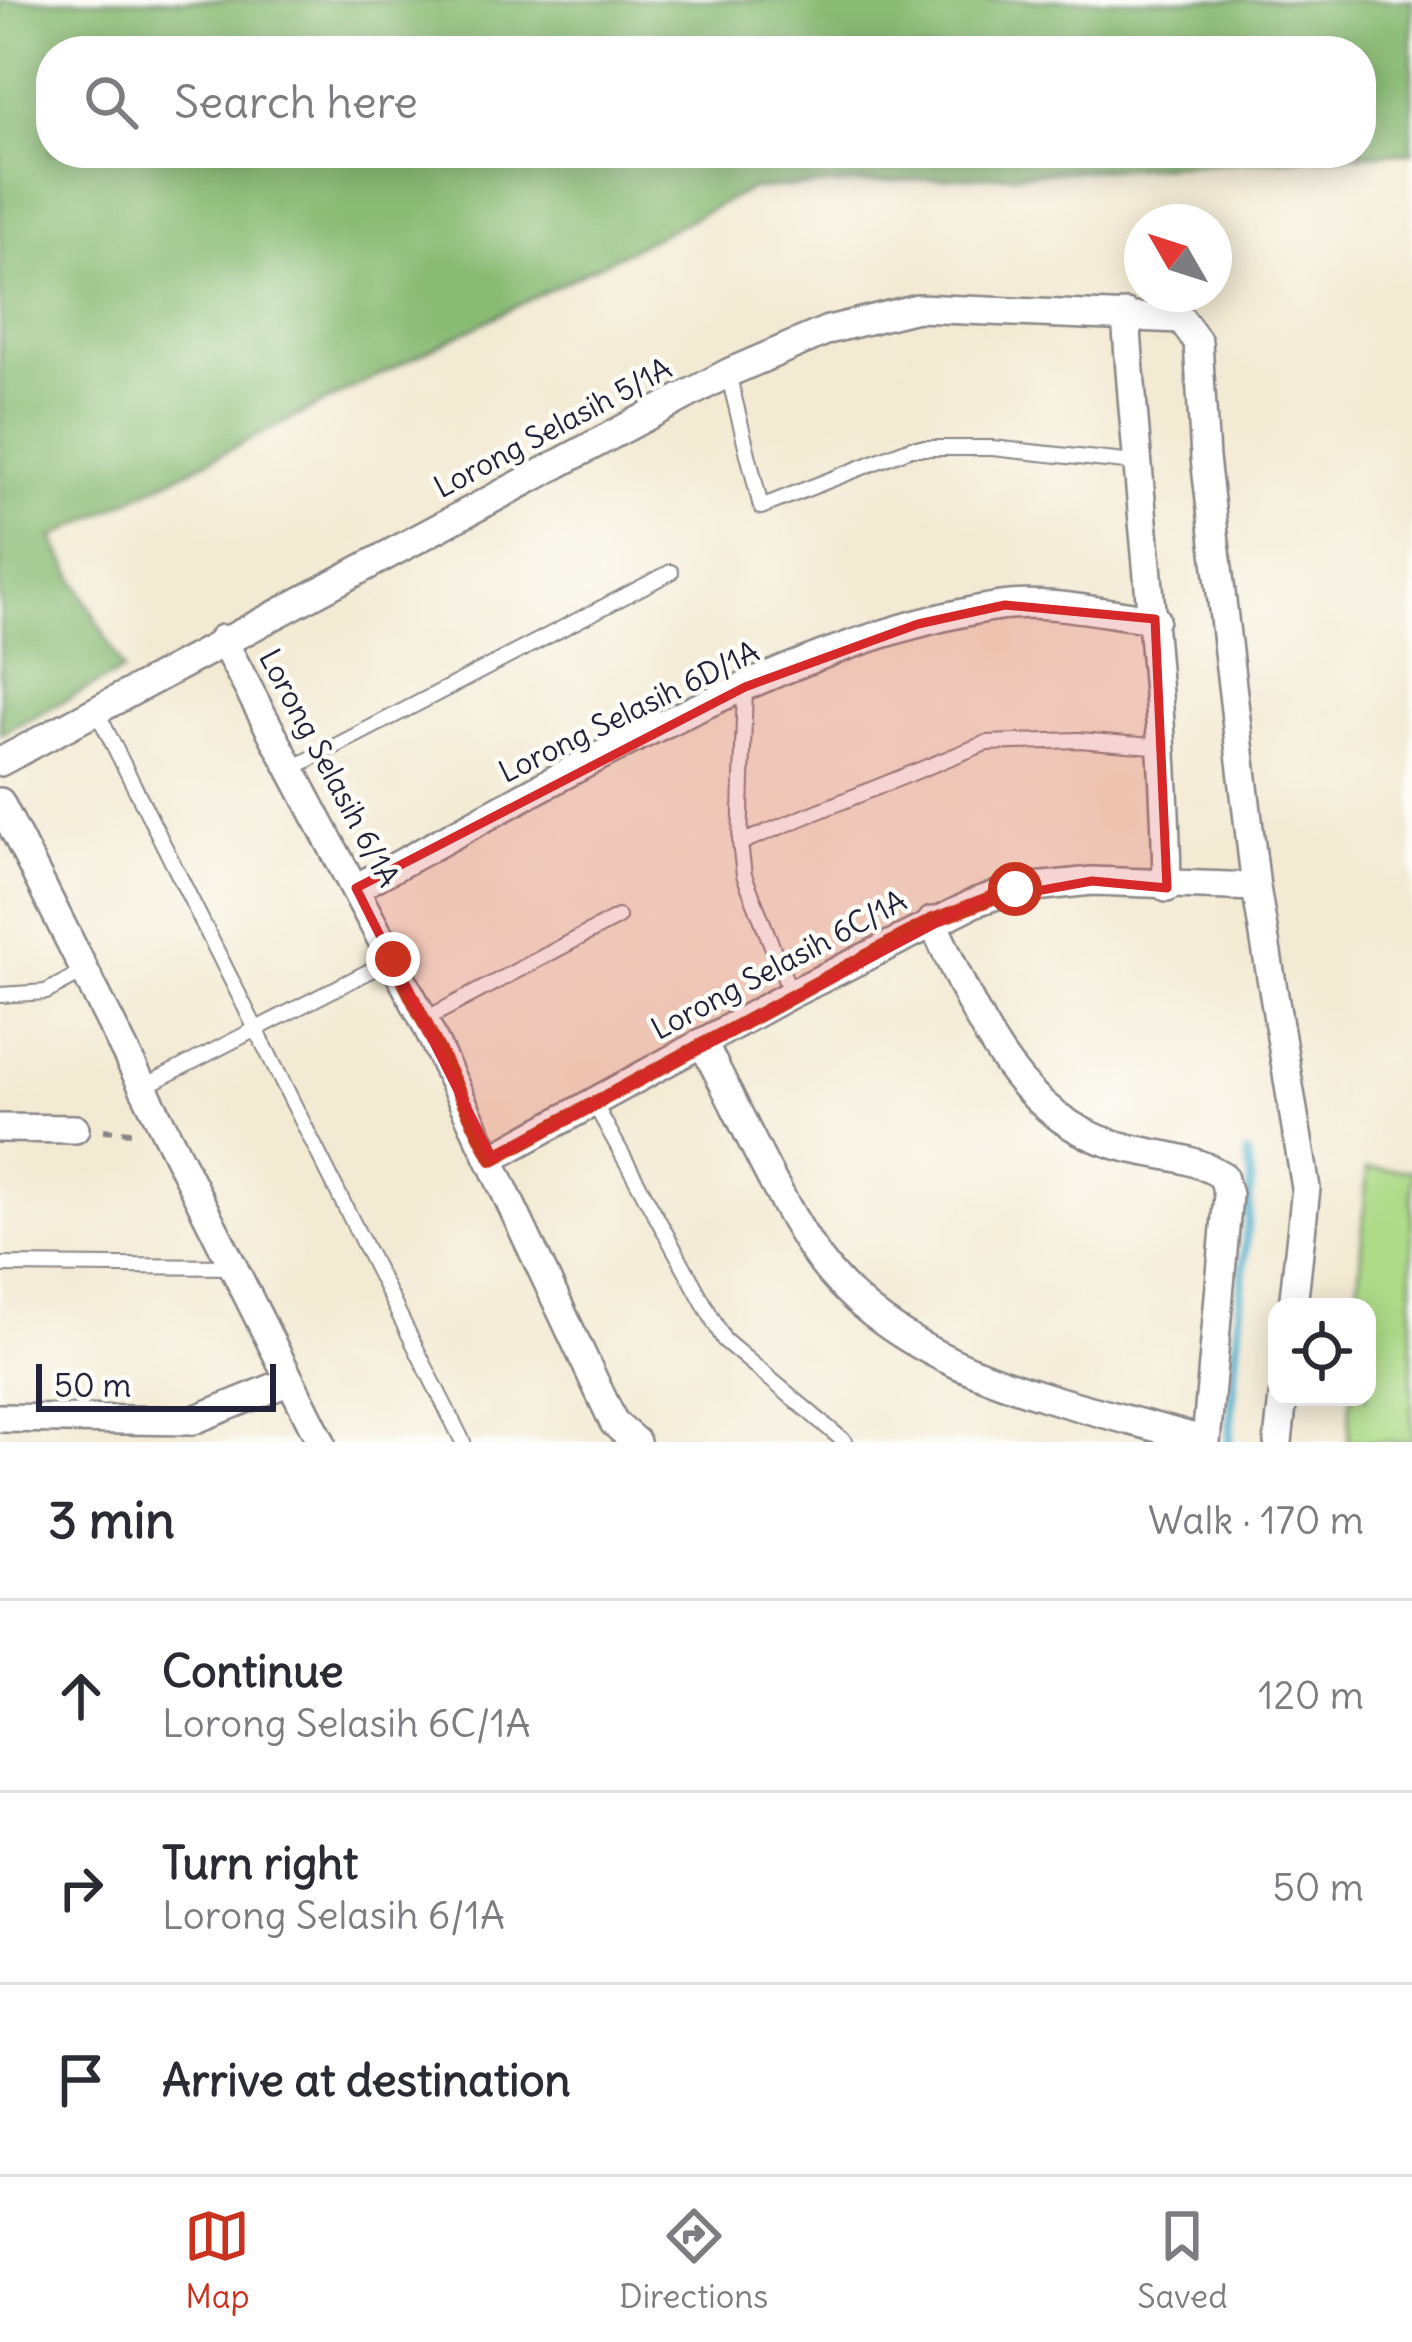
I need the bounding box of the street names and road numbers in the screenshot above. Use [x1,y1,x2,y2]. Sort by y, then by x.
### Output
street label: Lorong Selasih 5/1A [427,348,678,506]
street label: Lorong Selasih 6D/1A [492,632,765,791]
street label: Lorong Selasih 6/1A [251,642,409,893]
street label: Lorong Selasih 6C/1A [644,881,913,1047]

